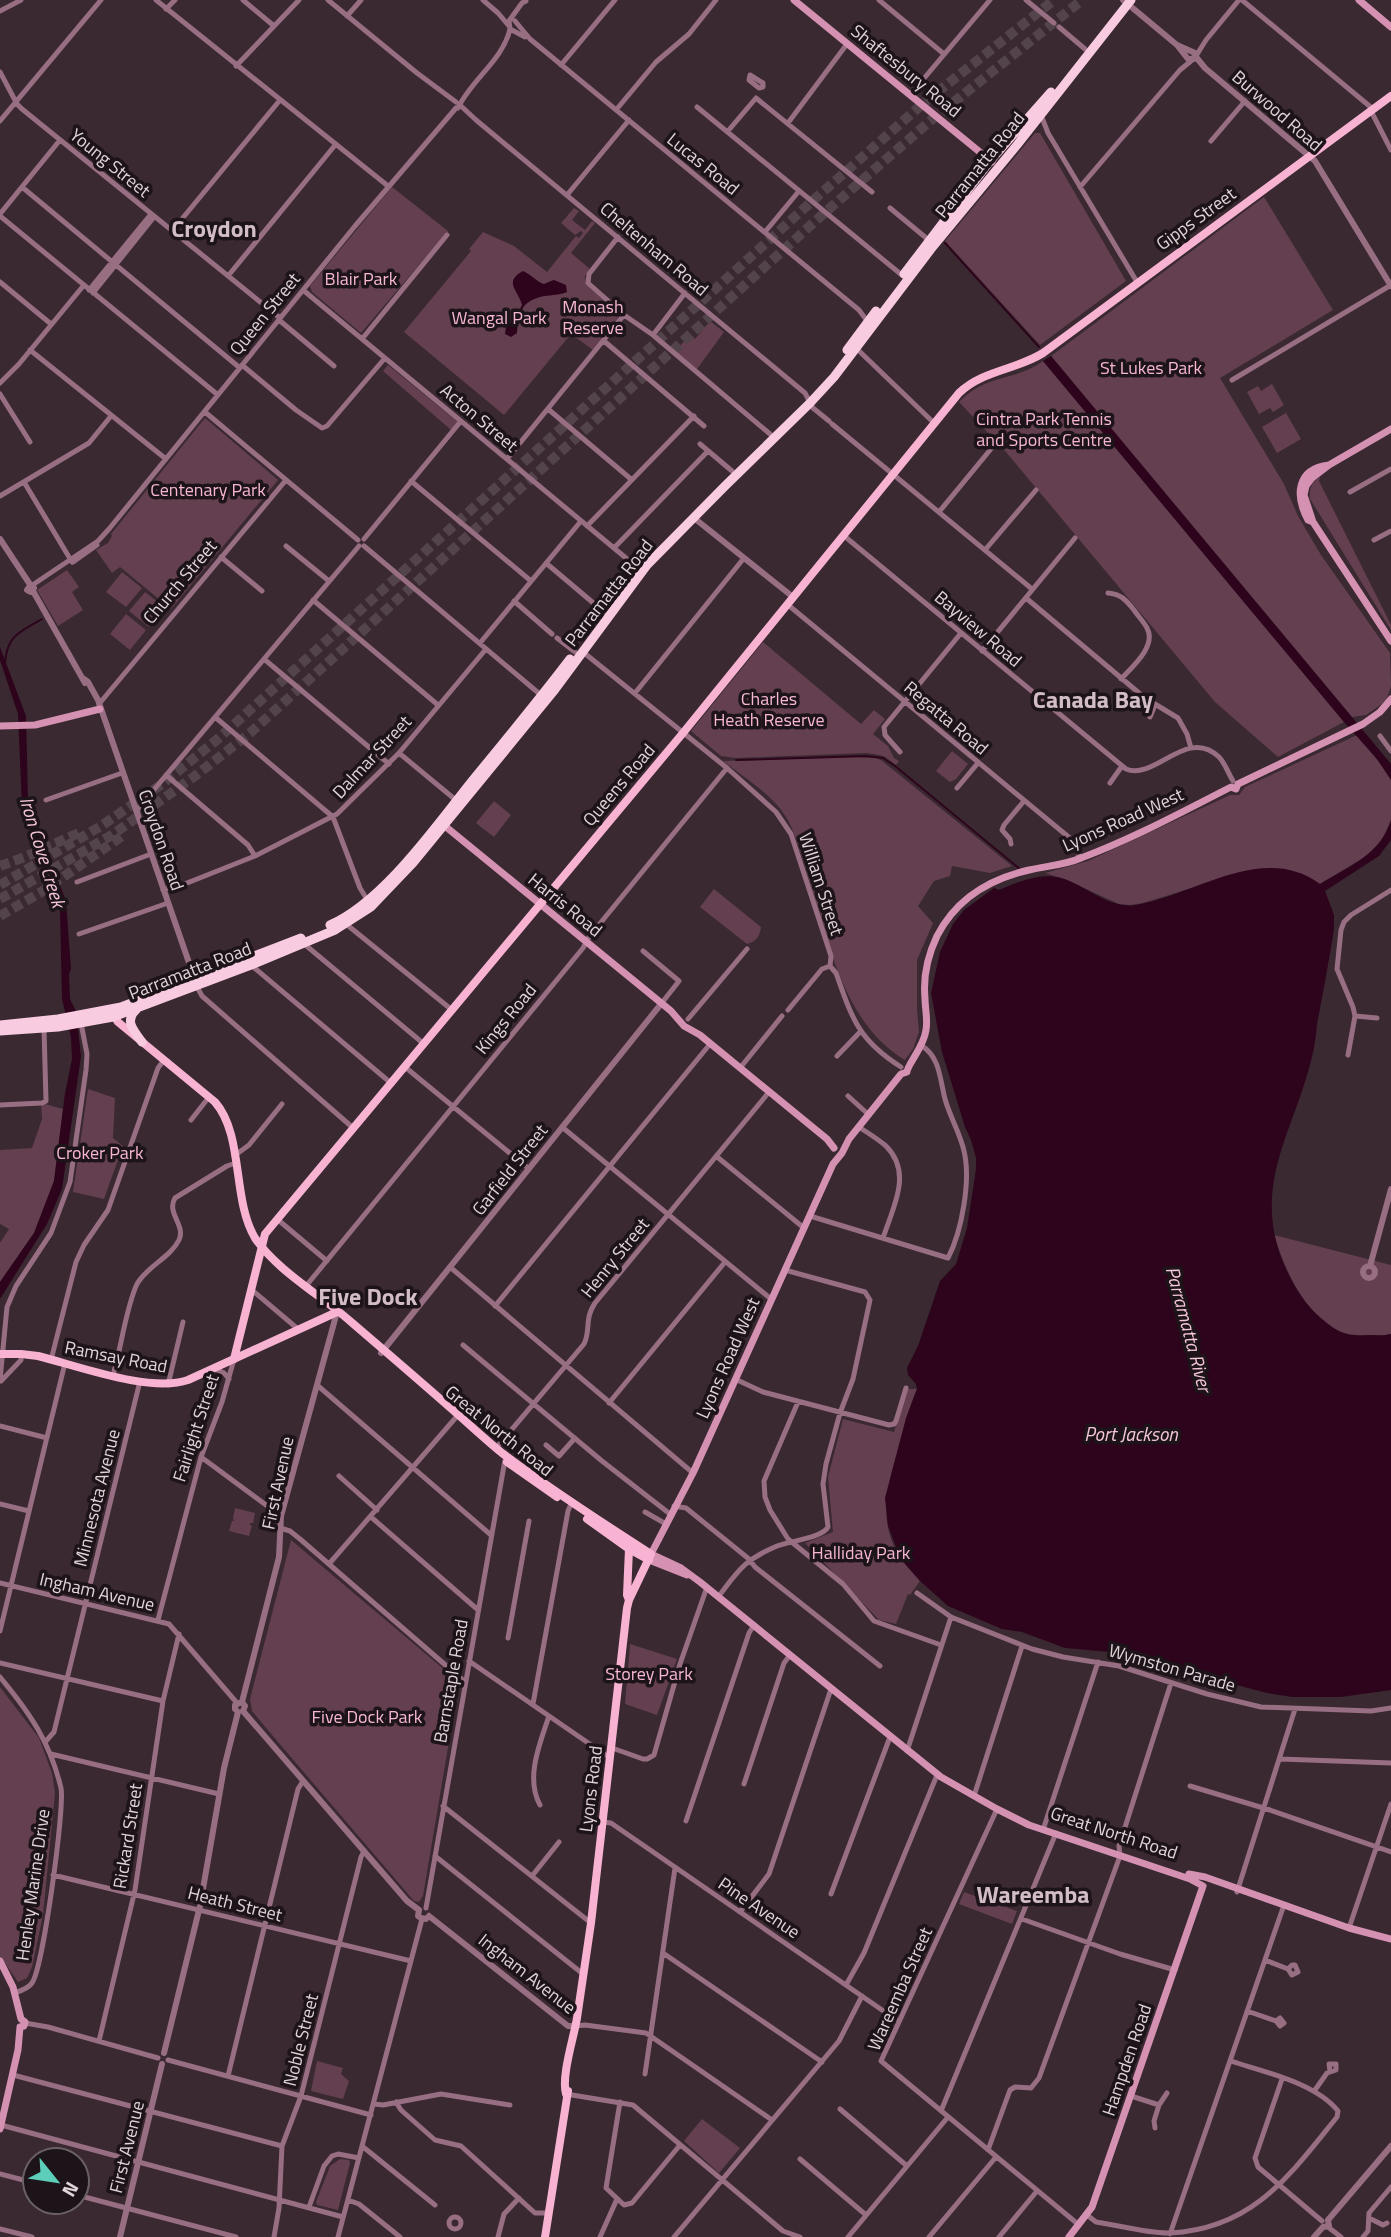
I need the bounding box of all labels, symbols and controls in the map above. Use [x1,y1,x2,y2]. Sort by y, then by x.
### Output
street label: Shaftesbury Road [845,18,967,124]
street label: Burwood Road [1226,64,1328,158]
street label: Parramatta Road [928,106,1031,224]
street label: Young Street [64,122,157,204]
street label: Lucas Road [661,126,745,201]
street label: Gipps Street [1150,180,1242,257]
street label: Cheltenham Road [594,195,714,302]
district label: Croydon [171,210,257,246]
park label: Blair Park [325,265,398,292]
street label: Queen Street [223,266,307,361]
park label: Monash Reserve [562,293,624,341]
park label: Wangal Park [451,304,547,331]
park label: St Lukes Park [1100,354,1202,381]
street label: Acton Street [435,377,525,459]
park label: Cintra Park Tennis and Sports Centre [976,405,1112,453]
park label: Centenary Park [150,476,266,503]
street label: Church Street [136,533,223,630]
street label: Parramatta Road [558,533,659,652]
street label: Bayview Road [929,584,1028,673]
street label: Regatta Road [898,674,994,761]
district label: Canada Bay [1033,681,1153,717]
park label: Charles Heath Reserve [713,685,825,733]
street label: Dalmar Street [326,708,418,804]
street label: Queens Road [576,737,661,832]
street label: Lyons Road West [1058,780,1188,858]
street label: Croydon Road [132,786,191,894]
water label: Iron Cove Creek [13,793,75,913]
street label: William Street [792,829,851,939]
street label: Harris Road [522,866,608,943]
street label: Parramatta Road [124,935,255,1006]
street label: Kings Road [469,977,543,1060]
street label: Garfield Street [465,1118,554,1221]
park label: Croker Park [56,1139,144,1166]
street label: Henry Street [574,1211,656,1304]
water label: Parramatta River [1159,1263,1221,1397]
district label: Five Dock [318,1278,418,1314]
street label: Lyons Road West [689,1292,767,1423]
street label: Ramsay Road [62,1333,170,1380]
street label: Fairlight Street [165,1370,226,1485]
street label: Great North Road [439,1379,559,1483]
water label: Port Jackson [1084,1419,1178,1448]
street label: Minnesota Avenue [66,1426,127,1569]
street label: First Avenue [254,1434,301,1532]
park label: Halliday Park [812,1539,911,1566]
street label: Ingham Avenue [37,1565,157,1618]
street label: Barnstaple Road [426,1617,475,1745]
street label: Wymston Parade [1105,1636,1239,1699]
park label: Storey Park [605,1660,693,1687]
park label: Five Dock Park [312,1703,423,1730]
street label: Lyons Road [572,1744,609,1834]
street label: Rickard Street [106,1781,149,1891]
street label: Great North Road [1047,1799,1181,1866]
street label: Henley Marine Drive [8,1807,57,1963]
street label: Pine Avenue [713,1870,806,1945]
district label: Wareemba [976,1876,1090,1912]
street label: Heath Street [185,1879,286,1928]
street label: Wareemba Street [860,1922,939,2055]
street label: Ingham Avenue [473,1927,582,2020]
street label: Noble Street [276,1990,325,2089]
street label: Hampden Road [1095,2000,1158,2120]
street label: First Avenue [102,2098,151,2196]
north arrow [21,2146,91,2216]
text: N [55,2177,87,2203]

